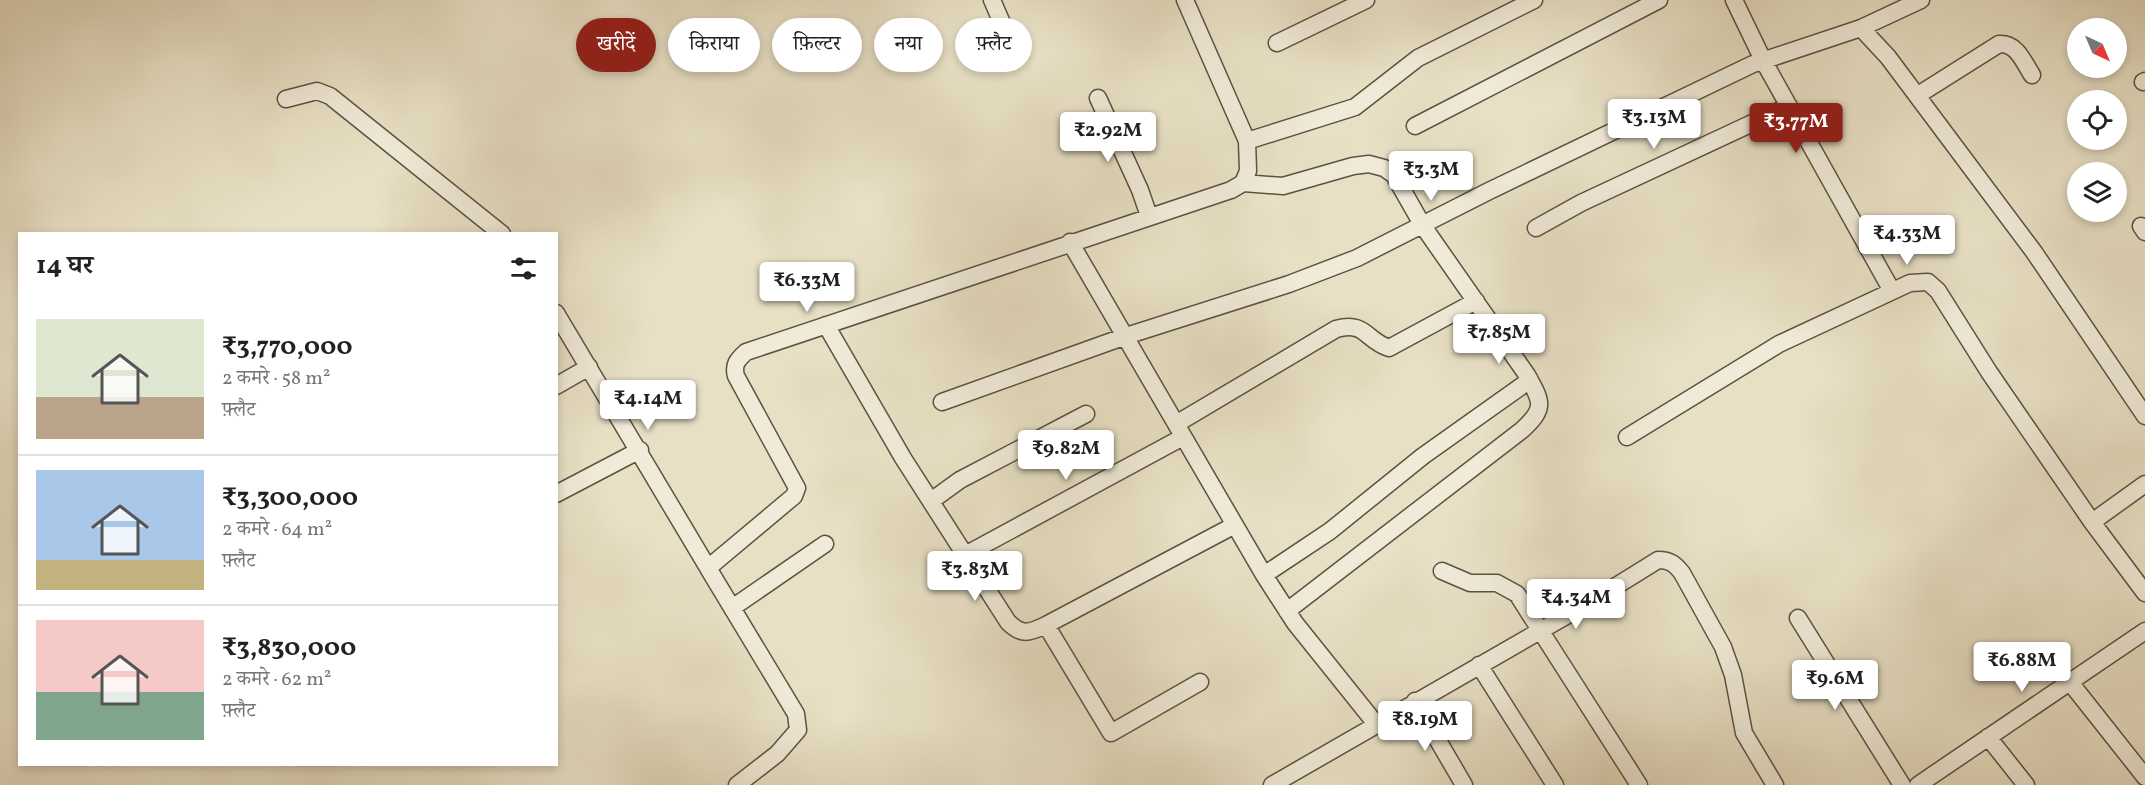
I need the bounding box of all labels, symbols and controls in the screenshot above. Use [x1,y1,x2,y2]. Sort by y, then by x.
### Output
chip: खरीदें [576,18,656,72]
chip: किराया [668,18,760,72]
chip: फ़िल्टर [772,18,862,72]
chip: नया [874,18,943,72]
chip: फ़्लैट [955,18,1032,72]
north arrow [2067,18,2127,78]
map controls [2067,18,2127,222]
button: locate [2067,90,2127,150]
pin: ₹3.13M [1605,99,1703,150]
pin: ₹3.77M [1747,103,1845,154]
text: ₹3.13M [1622,104,1686,132]
text: ₹3.77M [1764,108,1828,136]
pin: ₹2.92M [1059,112,1157,163]
text: ₹2.92M [1074,117,1142,145]
pin: ₹3.3M [1389,151,1473,202]
text: ₹3.3M [1403,156,1459,184]
button: layers [2067,162,2127,222]
pin: ₹4.33M [1858,215,1956,266]
text: ₹4.33M [1873,220,1941,248]
text: 14 घर [36,248,93,284]
icon: filters [507,252,540,285]
pin: ₹6.33M [758,262,856,313]
text: ₹6.33M [773,267,841,295]
pin: ₹7.85M [1450,314,1548,365]
text: ₹7.85M [1467,319,1531,347]
text: ₹3,770,000 [222,329,352,365]
icon: home [84,343,156,415]
text: 2 कमरे · 58 m² [222,365,330,393]
pin: ₹4.14M [599,380,697,431]
text: ₹4.14M [614,385,682,413]
text: फ़्लैट [222,397,255,425]
pin: ₹9.82M [1017,430,1115,481]
text: ₹9.82M [1032,435,1100,463]
text: ₹3,300,000 [222,480,358,516]
icon: home [84,494,156,566]
text: 2 कमरे · 64 m² [222,516,332,544]
text: फ़्लैट [222,548,255,576]
pin: ₹3.83M [926,551,1024,602]
text: ₹3.83M [941,556,1009,584]
pin: ₹4.34M [1527,579,1625,630]
text: ₹4.34M [1541,584,1611,612]
text: ₹3,830,000 [222,630,356,666]
pin: ₹6.88M [1973,642,2071,693]
icon: home [84,644,156,716]
text: ₹6.88M [1988,647,2056,675]
pin: ₹9.6M [1793,660,1877,711]
text: ₹9.6M [1806,665,1864,693]
text: 2 कमरे · 62 m² [222,666,331,694]
text: फ़्लैट [222,698,255,726]
pin: ₹8.19M [1376,701,1474,752]
text: ₹8.19M [1392,706,1458,734]

